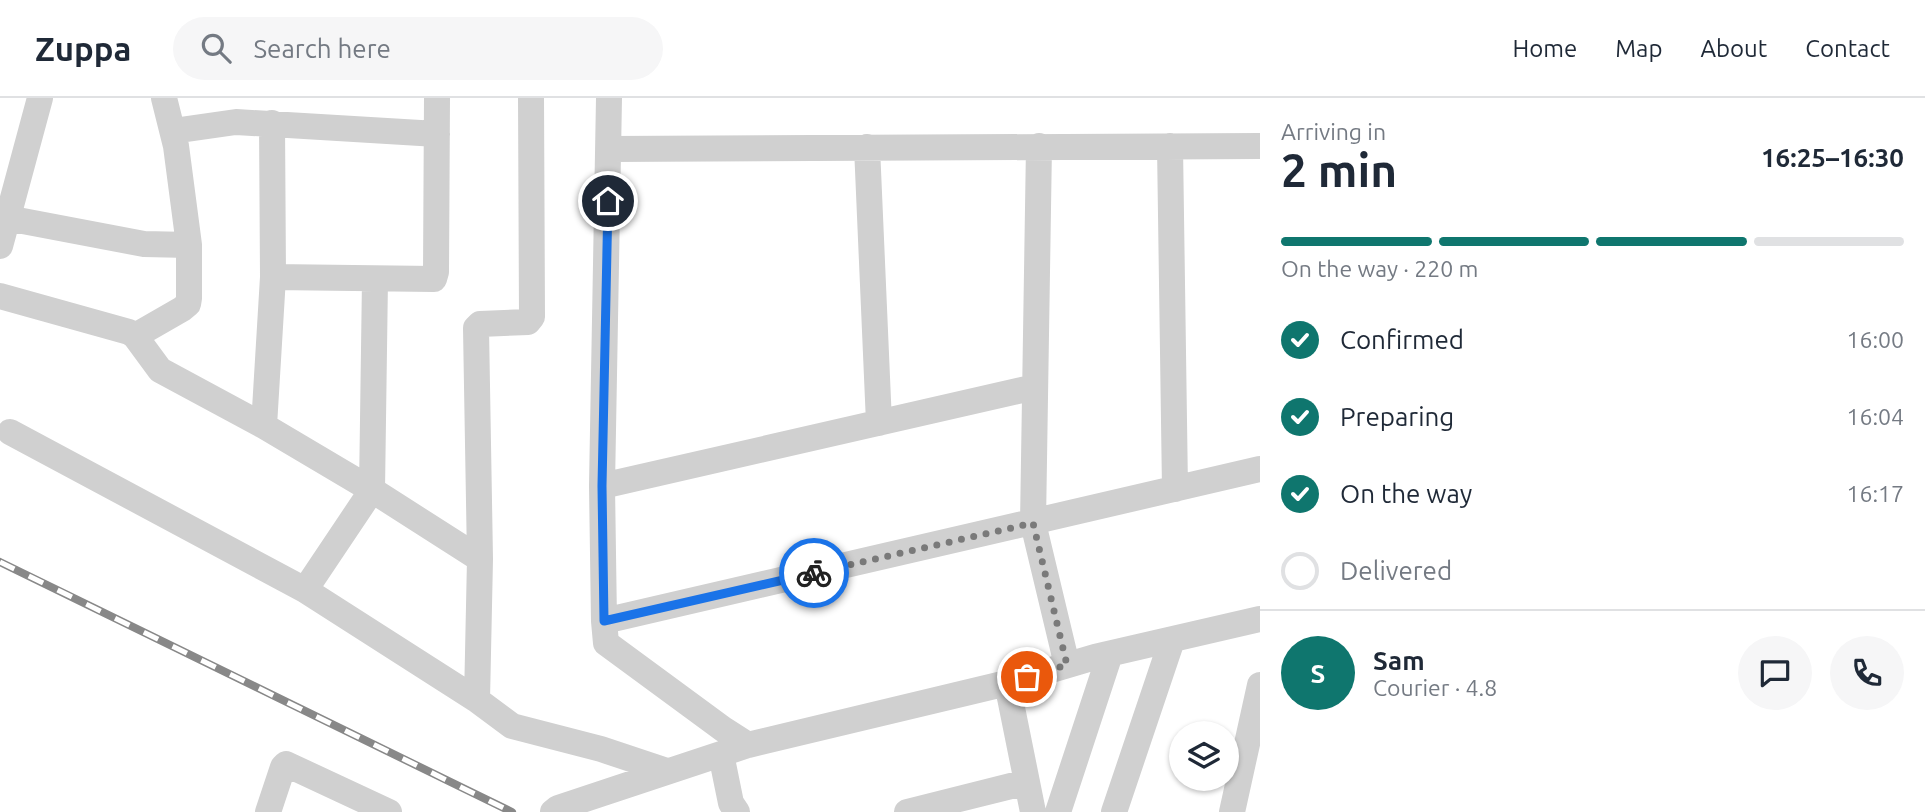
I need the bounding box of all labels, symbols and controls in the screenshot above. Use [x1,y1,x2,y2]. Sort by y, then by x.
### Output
search box [173,17,663,80]
icon: search [197,29,235,67]
text: Zuppa [35,30,131,67]
text: Search here [253,34,391,63]
text: Home [1512,35,1577,62]
text: Map [1615,35,1662,62]
text: About [1700,35,1767,62]
text: Contact [1805,35,1890,62]
text: Arriving in [1281,119,1386,144]
text: 16:25–16:30 [1761,143,1904,172]
text: 2 min [1281,144,1397,196]
pin [578,171,638,231]
icon: home [589,182,627,220]
text: On the way · 220 m [1281,256,1478,281]
icon: check [1281,321,1319,359]
text: Confirmed [1340,325,1464,354]
text: 16:00 [1846,327,1904,352]
icon: check [1281,398,1319,436]
text: Preparing [1340,402,1454,431]
text: 16:04 [1846,404,1904,429]
icon: check [1281,475,1319,513]
text: On the way [1340,479,1472,508]
text: 16:17 [1846,481,1904,506]
courier [779,538,849,608]
icon: bike [795,554,833,592]
text: Delivered [1340,556,1452,585]
button: chat [1738,636,1812,710]
button: phone [1830,636,1904,710]
text: Sam [1373,646,1425,675]
pin [997,647,1057,707]
icon: bag [1008,658,1046,696]
text: S [1311,659,1325,688]
text: Courier · 4.8 [1373,675,1497,700]
map controls [1169,721,1239,791]
button: layers [1169,721,1239,791]

